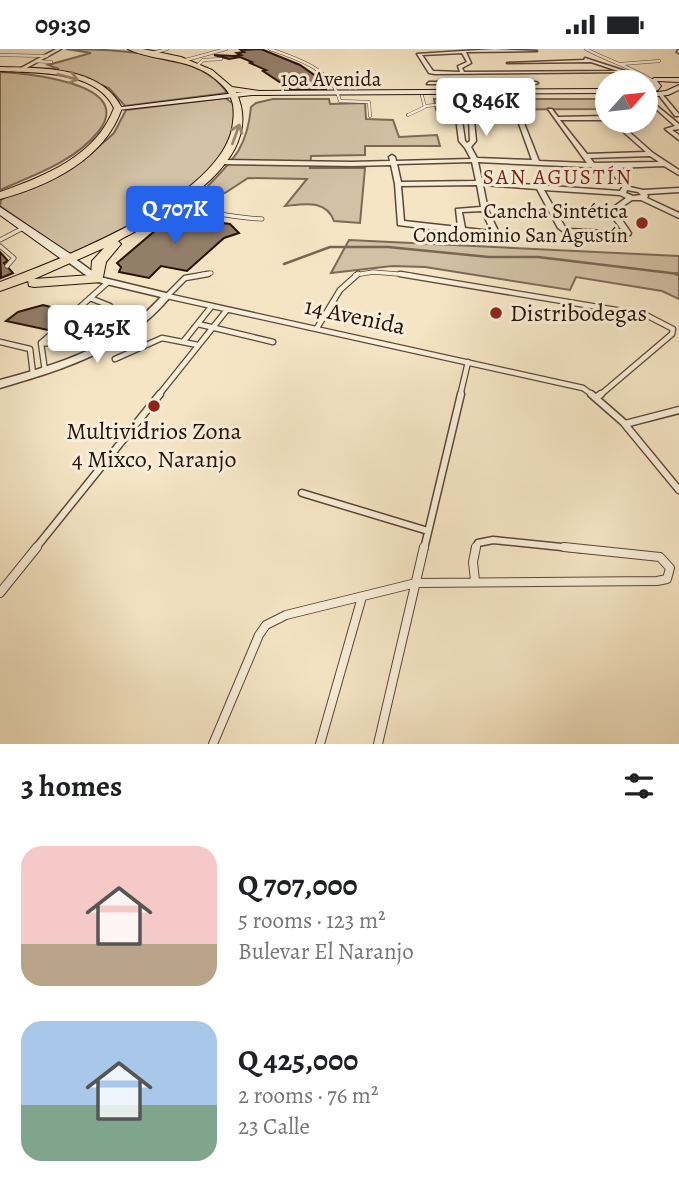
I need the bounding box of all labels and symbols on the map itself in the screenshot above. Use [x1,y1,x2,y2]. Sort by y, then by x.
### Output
street label: 10a Avenida [280,65,382,93]
north arrow [595,70,658,133]
one-way arrow [56,71,78,84]
pin: Q 846K [429,78,543,138]
one-way arrow [231,124,244,145]
district label: SAN AGUSTÍN [483,163,633,191]
pin: Q 707K [118,187,232,246]
place label: Cancha Sintética Condominio San Agustín [413,197,628,249]
marker: Cancha Sintética Condominio San Agustín [634,215,650,231]
street label: 14 Avenida [302,290,409,342]
place label: Distribodegas [510,297,647,329]
pin: Q 425K [40,305,154,365]
marker: Distribodegas [488,305,504,321]
marker: Multividrios Zona 4 Mixco, Naranjo [146,398,162,414]
place label: Multividrios Zona 4 Mixco, Naranjo [66,415,243,475]

